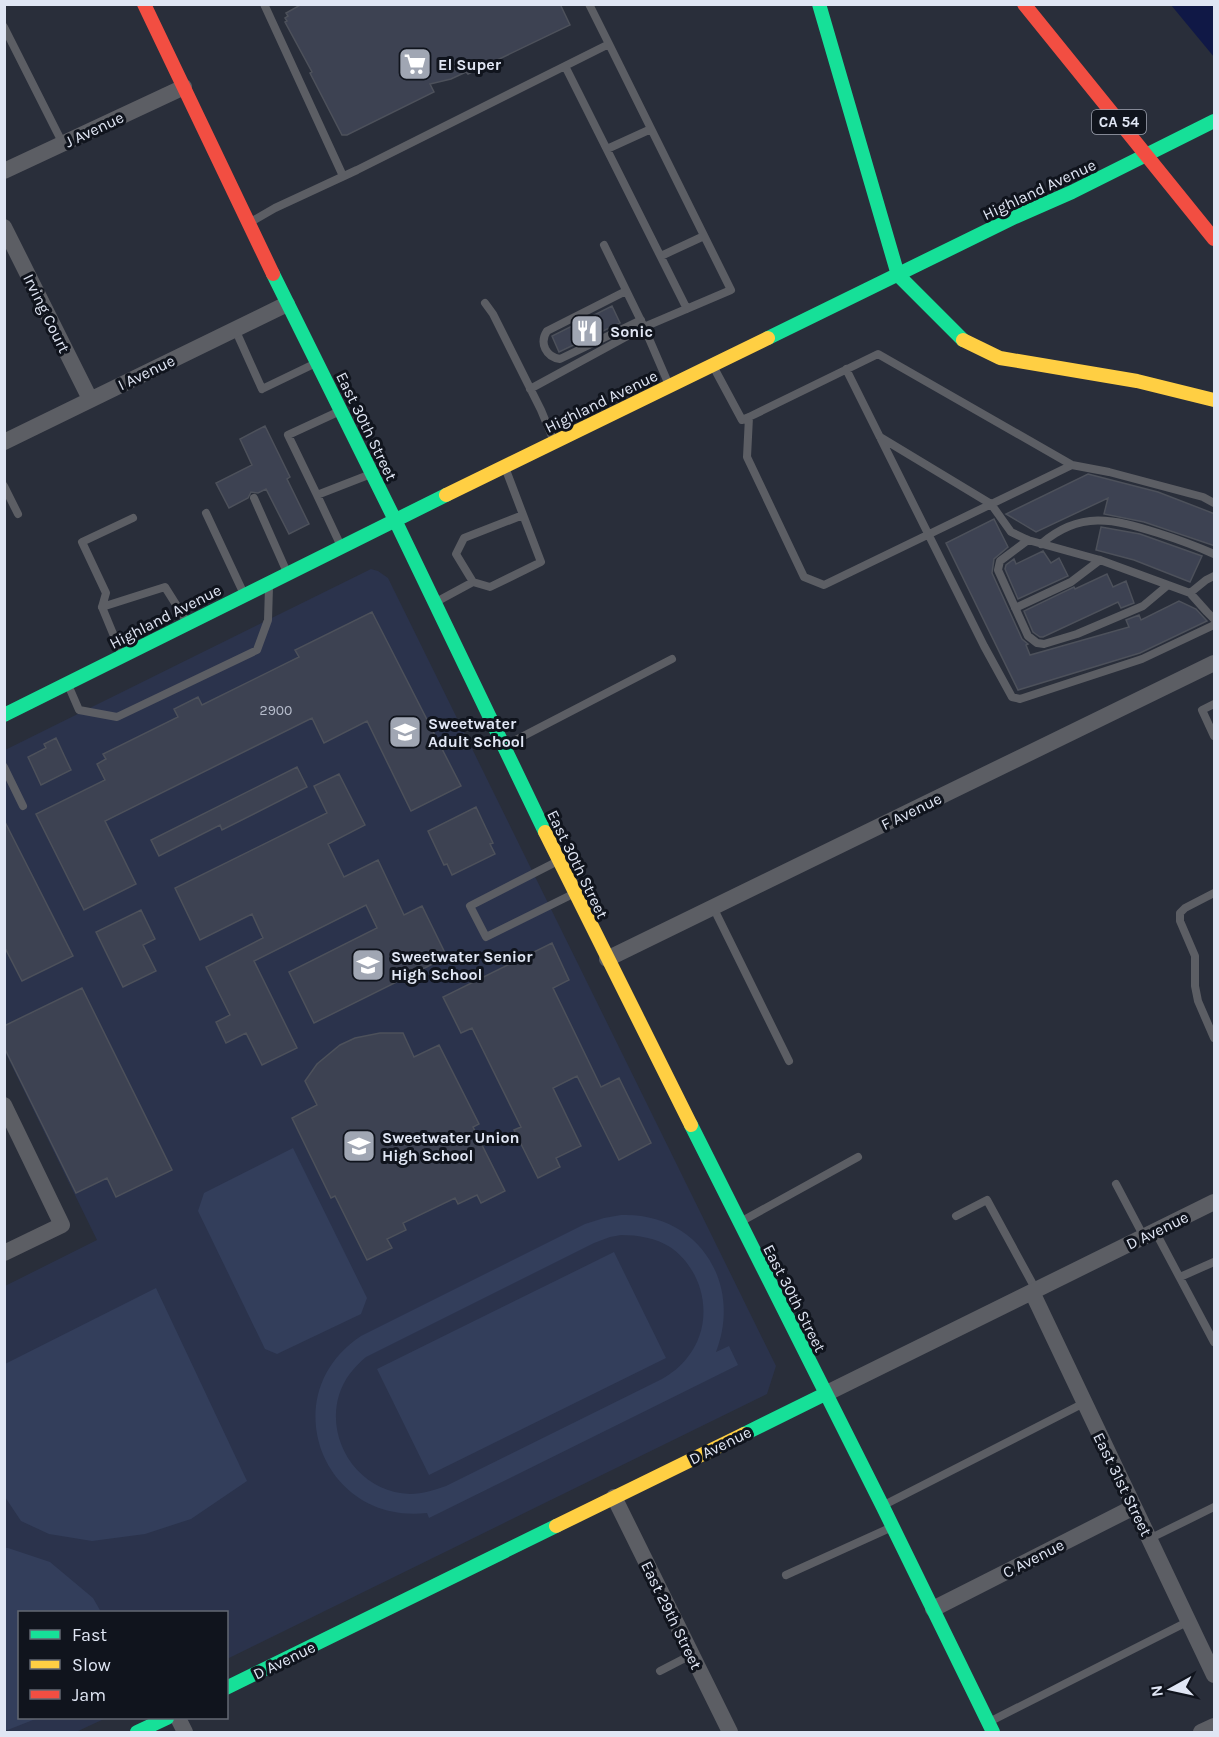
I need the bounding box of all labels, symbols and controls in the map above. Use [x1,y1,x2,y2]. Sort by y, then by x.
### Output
supermarket icon: El Super [397,46,433,82]
place label: El Super [438,55,502,74]
street label: J Avenue [62,108,127,151]
road number: CA 54 [1092,110,1146,134]
street label: Highland Avenue [979,155,1099,224]
street label: Irving Court [19,271,74,356]
restaurant icon: Sonic [569,313,605,349]
place label: Sonic [610,322,653,341]
street label: I Avenue [115,351,178,394]
street label: Highland Avenue [542,366,661,437]
street label: East 30th Street [332,369,401,484]
street label: Highland Avenue [106,580,224,653]
house number: 2900 [260,702,292,719]
school or university icon: Sweetwater Adult School [387,714,423,750]
place label: Sweetwater Adult School [428,714,525,751]
street label: F Avenue [878,789,945,834]
street label: East 30th Street [543,807,612,922]
school or university icon: Sweetwater Senior High School [350,947,386,983]
place label: Sweetwater Senior High School [391,947,533,984]
school or university icon: Sweetwater Union High School [341,1128,377,1164]
place label: Sweetwater Union High School [382,1128,520,1165]
street label: D Avenue [1123,1207,1192,1254]
street label: East 30th Street [759,1241,830,1355]
street label: D Avenue [686,1422,755,1469]
street label: East 31st Street [1089,1429,1156,1539]
street label: C Avenue [999,1535,1067,1582]
street label: East 29th Street [637,1558,706,1672]
legend [18,1611,228,1719]
text: Fast [72,1624,107,1646]
street label: D Avenue [250,1637,319,1684]
text: Slow [72,1654,111,1676]
north arrow [1141,1659,1201,1719]
text: Jam [72,1684,106,1706]
text: N [1146,1684,1167,1698]

